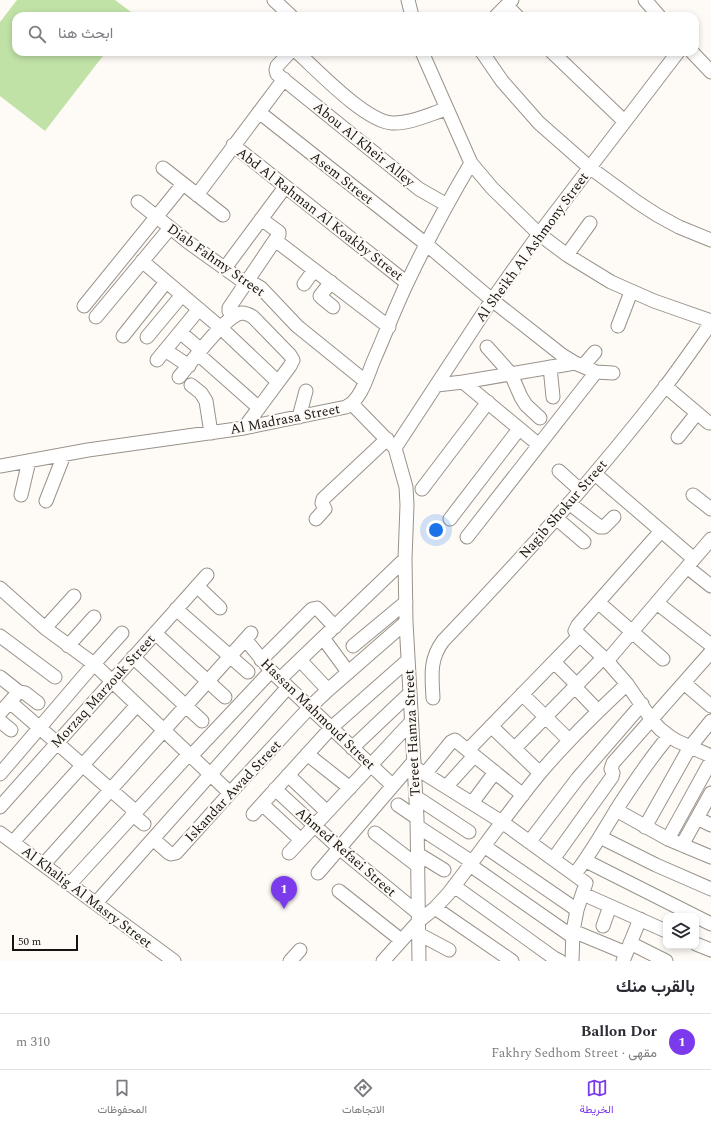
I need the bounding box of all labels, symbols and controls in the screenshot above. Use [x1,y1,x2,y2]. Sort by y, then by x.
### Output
search box [12,12,699,56]
text: ابحث هنا [58,22,113,45]
icon: search [26,23,48,45]
street label: Abou Al Kheir Alley [309,96,420,192]
street label: Abd Al Rahman Al Koakby Street [232,142,408,286]
street label: Asem Street [306,146,378,210]
street label: Al Sheikh Al Ashmony Street [470,168,594,326]
street label: Diab Fahmy Street [163,218,269,302]
street label: Al Madrasa Street [228,398,342,440]
street label: Nagib Shokur Street [514,455,612,563]
your location [426,520,446,540]
street label: Morzaq Marzouk Street [46,629,160,753]
street label: Hassan Mahmoud Street [256,653,380,775]
street label: Tereet Hamza Street [398,669,426,797]
street label: Iskandar Awad Street [180,735,286,847]
street label: Ahmed Refaei Street [291,802,401,902]
street label: Al Khalig Al Masry Street [17,841,157,953]
pin: 1 [271,876,297,909]
map controls [663,913,699,949]
button: layers [663,913,699,949]
scale bar [12,933,78,952]
text: 50 m [18,933,41,950]
text: بالقرب منك [616,974,695,1000]
text: Ballon Dor [581,1020,657,1043]
text: 310 m [16,1032,50,1052]
text: 1 [678,1032,686,1052]
text: مقهى · Fakhry Sedhom Street [491,1043,657,1063]
tab: المحفوظات [97,1077,147,1119]
tab: الاتجاهات [342,1077,385,1119]
tab: الخريطة [580,1077,614,1119]

